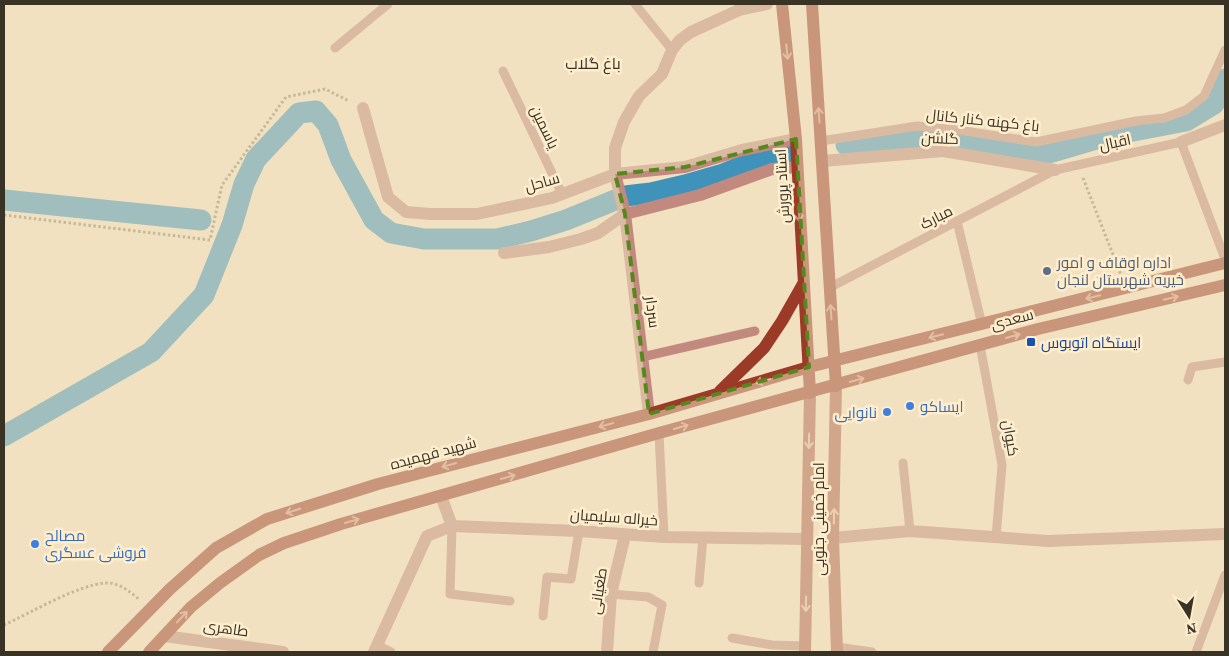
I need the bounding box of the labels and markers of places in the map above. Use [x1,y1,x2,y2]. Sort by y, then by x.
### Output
place label: اداره اوقاف و امور خیریه شهرستان لنجان [1056,252,1184,290]
marker: اداره اوقاف و امور خیریه شهرستان لنجان [1041,265,1053,277]
place label: ایستگاه اتوبوس [1041,332,1141,353]
marker: ایستگاه اتوبوس [1025,336,1037,348]
place label: ایساکو [920,396,963,417]
marker: ایساکو [904,400,916,412]
place label: نانوایی [835,402,877,423]
marker: نانوایی [881,406,893,418]
place label: مصالح فروشی عسگری [45,525,146,563]
marker: مصالح فروشی عسگری [29,538,41,550]

